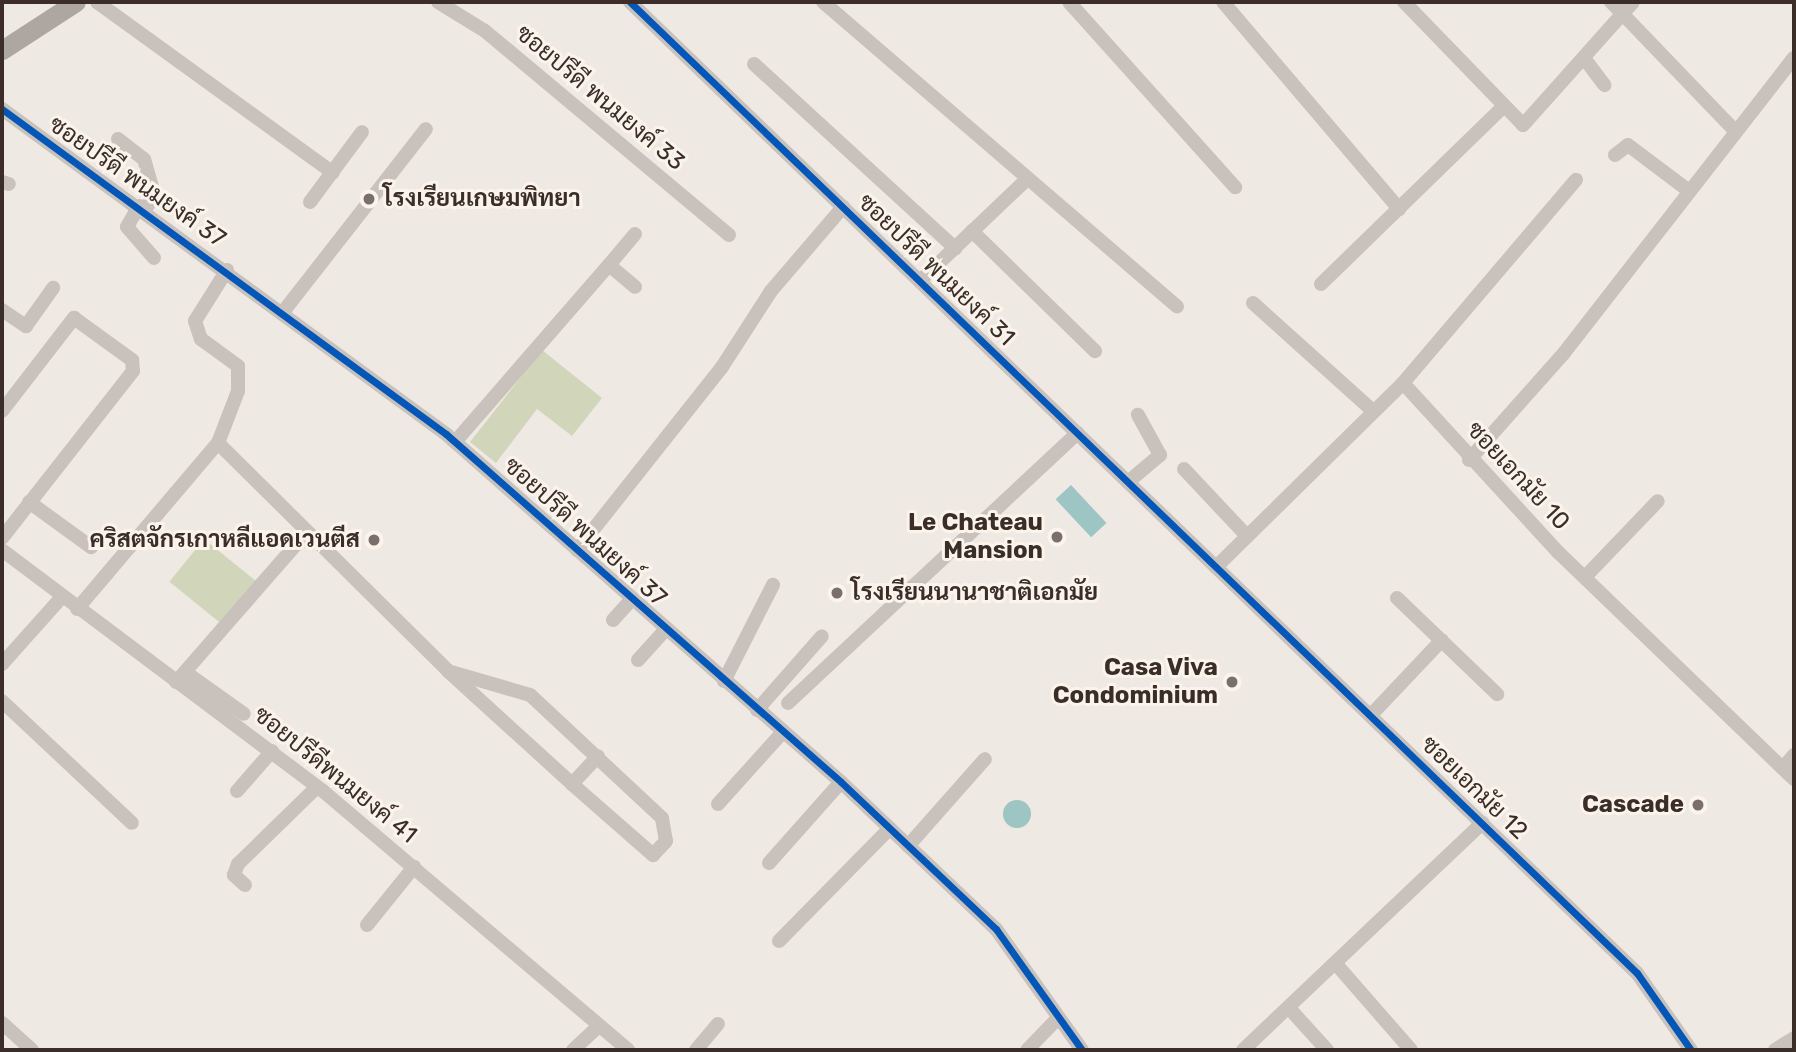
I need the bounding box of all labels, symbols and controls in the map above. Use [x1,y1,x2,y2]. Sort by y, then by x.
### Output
street label: ซอยปรีดี พนมยงค์ 33 [510,19,690,177]
street label: ซอยปรีดี พนมยงค์ 37 [43,110,231,254]
place label: โรงเรียนเกษมพิทยา [383,185,581,213]
street label: ซอยปรีดี พนมยงค์ 31 [852,188,1020,352]
marker: โรงเรียนเกษมพิทยา [361,191,377,207]
street label: ซอยเอกมัย 10 [1460,416,1576,536]
street label: ซอยปรีดี พนมยงค์ 37 [498,451,672,613]
place label: Le Chateau Mansion [908,509,1043,565]
place label: คริสตจักรเกาหลีแอดเวนตีส [90,526,360,554]
marker: Le Chateau Mansion [1049,529,1065,545]
marker: คริสตจักรเกาหลีแอดเวนตีส [366,532,382,548]
place label: โรงเรียนนานาชาติเอกมัย [851,579,1098,607]
marker: โรงเรียนนานาชาติเอกมัย [829,585,845,601]
place label: Casa Viva Condominium [1053,654,1218,710]
marker: Casa Viva Condominium [1224,674,1240,690]
street label: ซอยปรีดีพนมยงค์ 41 [248,701,422,849]
street label: ซอยเอกมัย 12 [1415,730,1533,846]
place label: Cascade [1582,791,1684,819]
marker: Cascade [1690,797,1706,813]

